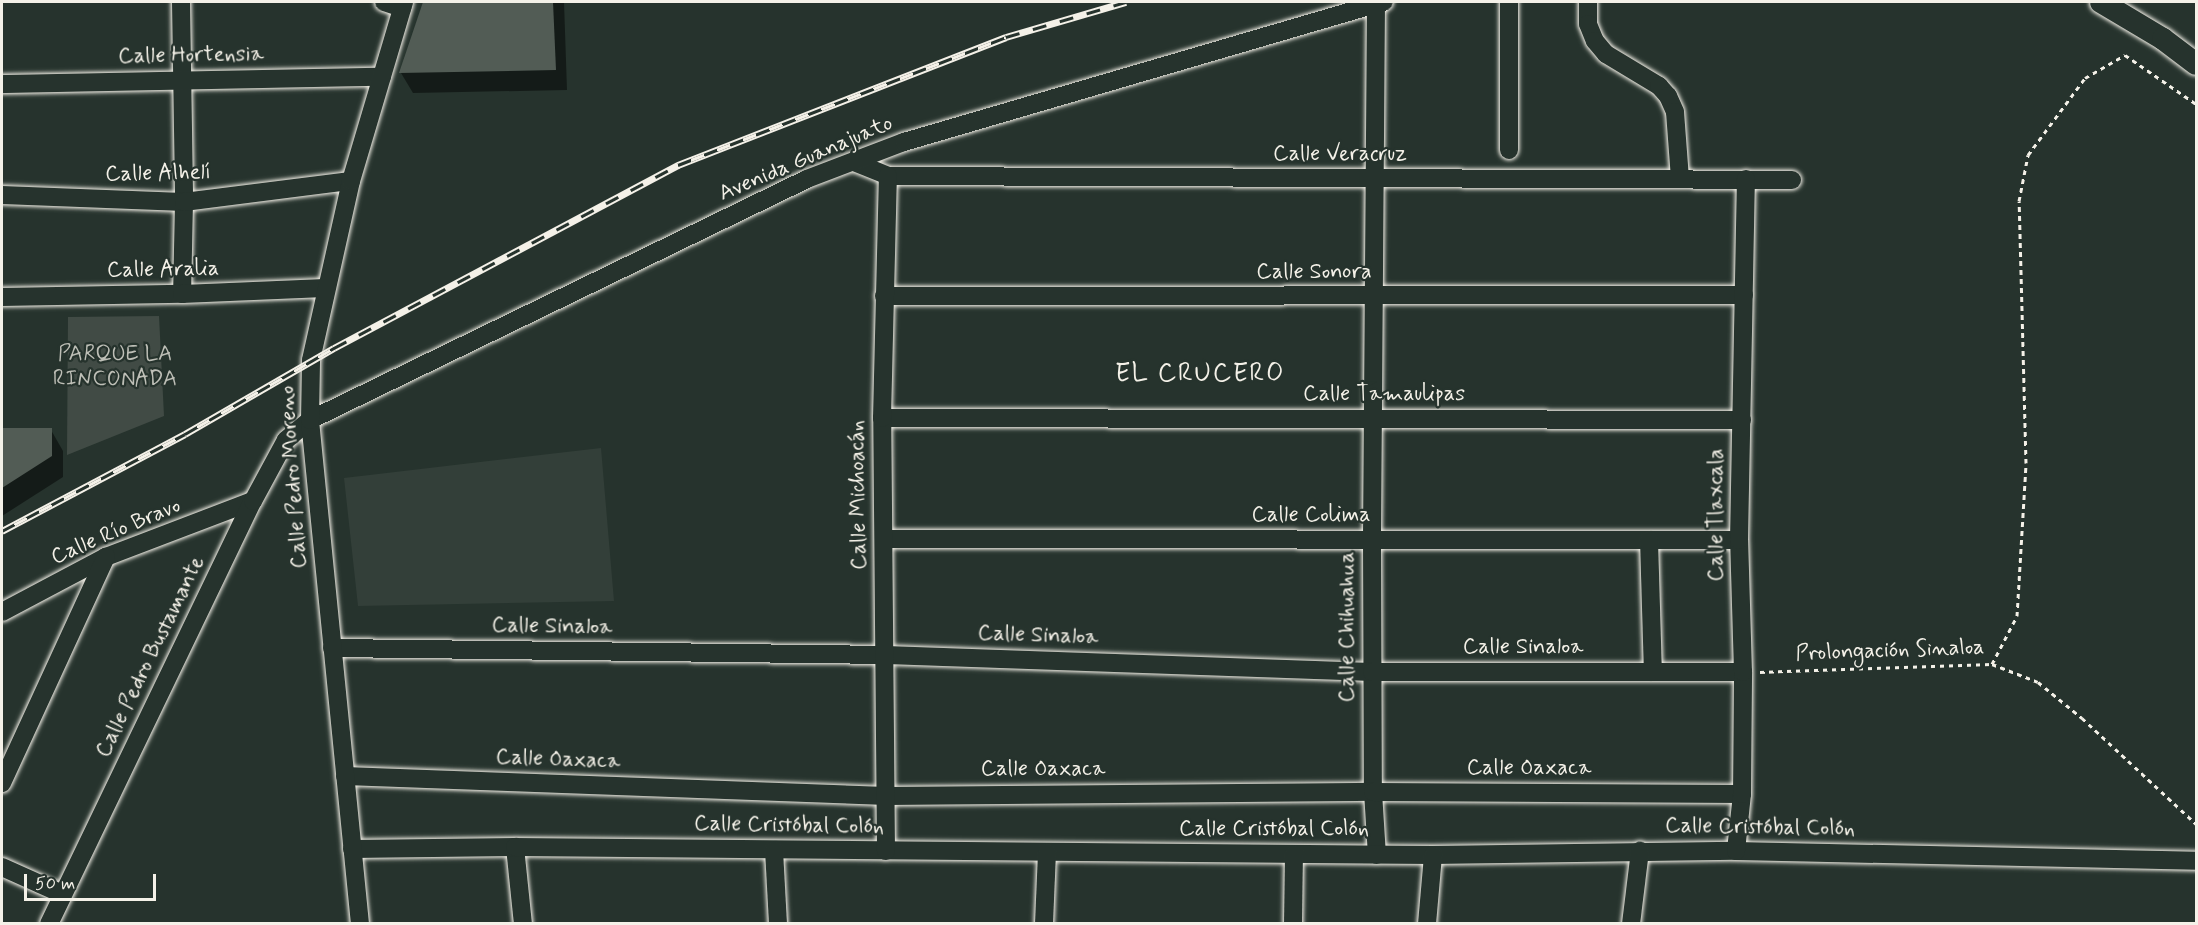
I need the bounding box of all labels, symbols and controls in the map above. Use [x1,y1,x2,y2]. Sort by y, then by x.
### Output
street label: Calle Hortensia [118,42,264,70]
street label: Avenida Guanajuato [715,110,897,208]
street label: Calle Veracruz [1271,142,1409,168]
street label: Calle Alhelí [105,160,211,188]
street label: Calle Aralia [107,256,219,284]
street label: Calle Sonora [1255,260,1373,286]
park label: PARQUE LA RINCONADA [53,341,177,392]
district label: EL CRUCERO [1116,359,1284,391]
street label: Calle Tamaulipas [1304,382,1464,408]
street label: Calle Pedro Moreno [274,385,314,569]
street label: Calle Michoacán [844,420,874,570]
street label: Calle Tlaxcala [1704,449,1730,581]
street label: Calle Río Bravo [46,493,186,571]
street label: Calle Colima [1251,503,1371,529]
street label: Calle Pedro Bustamante [91,552,211,762]
street label: Calle Chihuahua [1335,554,1361,700]
street label: Calle Sinaloa [493,613,611,641]
street label: Calle Sinaloa [979,621,1097,651]
street label: Calle Sinaloa [1464,635,1582,661]
street label: Prolongación Sinaloa [1798,635,1982,667]
street label: Calle Oaxaca [495,745,621,775]
street label: Calle Oaxaca [1466,756,1592,782]
street label: Calle Oaxaca [980,757,1106,783]
street label: Calle Cristóbal Colón [693,811,885,841]
street label: Calle Cristóbal Colón [1664,813,1856,843]
street label: Calle Cristóbal Colón [1178,817,1370,843]
scale bar [27,862,159,900]
text: 50 m [35,872,75,896]

